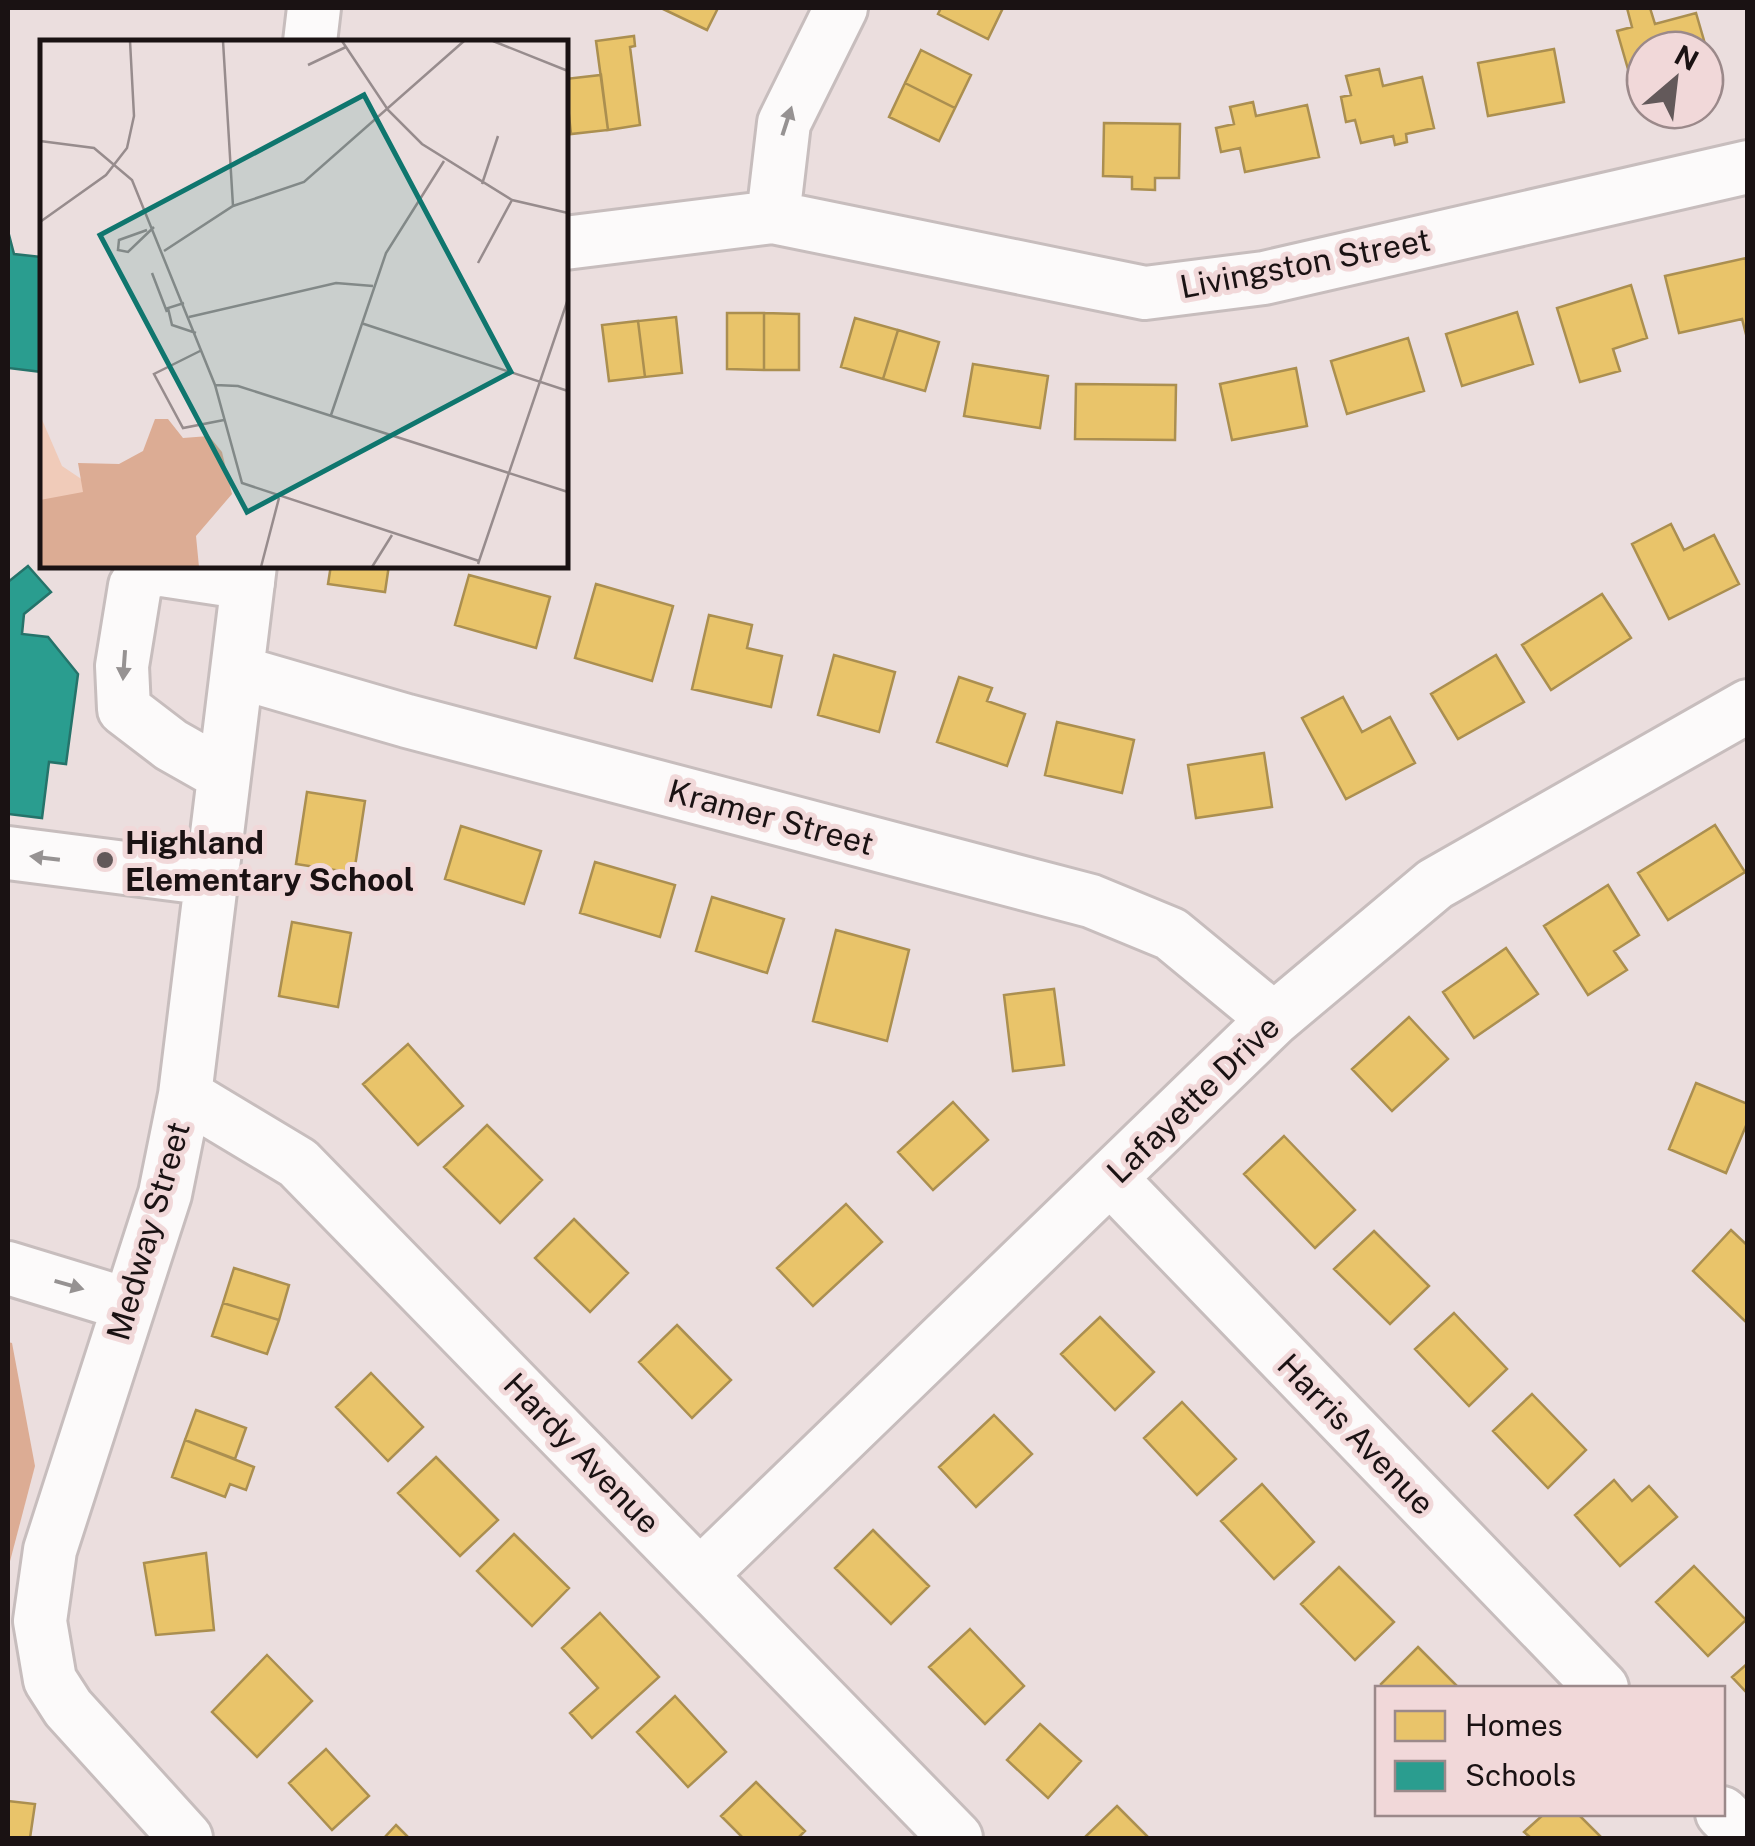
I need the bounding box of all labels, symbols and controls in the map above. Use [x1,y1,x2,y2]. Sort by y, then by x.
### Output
north arrow [1625,30,1725,130]
text: N [1670,38,1704,77]
inset map [40,40,568,568]
one-way arrow [781,106,796,136]
street label: Livingston Street [1177,221,1433,305]
one-way arrow [116,649,132,681]
street label: Kramer Street [664,772,878,862]
place label: Highland Elementary School [125,824,414,898]
marker: Highland Elementary School [94,849,116,871]
one-way arrow [29,850,61,866]
street label: Lafayette Drive [1099,1008,1287,1190]
street label: Medway Street [99,1118,197,1344]
one-way arrow [54,1278,85,1294]
street label: Harris Avenue [1270,1346,1442,1522]
street label: Hardy Avenue [496,1365,668,1541]
legend [1375,1686,1725,1816]
text: Homes [1465,1707,1563,1743]
text: Schools [1465,1757,1576,1793]

